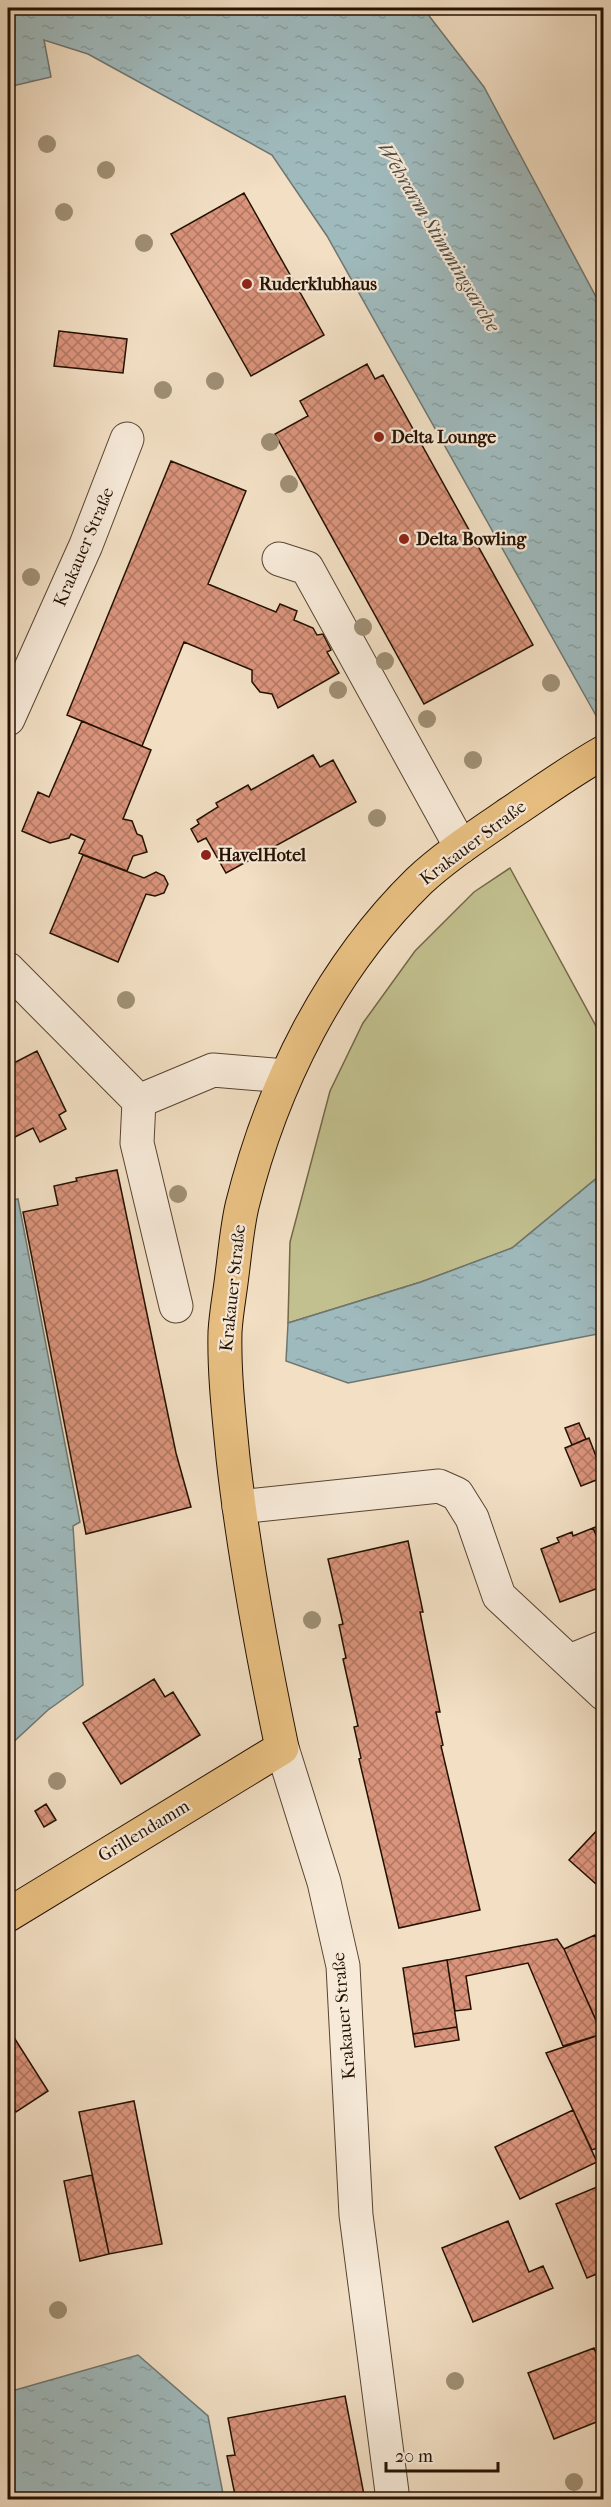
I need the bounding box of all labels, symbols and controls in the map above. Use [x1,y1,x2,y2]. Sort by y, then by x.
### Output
water label: Wehrarm Stimmingsarche [373,138,505,337]
place label: Ruderklubhaus [259,274,377,295]
marker: Ruderklubhaus [240,277,254,291]
place label: Delta Lounge [391,427,496,448]
marker: Delta Lounge [372,430,386,444]
street label: Krakauer Straße [49,484,119,610]
place label: Delta Bowling [416,529,528,550]
marker: Delta Bowling [397,532,411,546]
street label: Krakauer Straße [416,796,530,890]
place label: HavelHotel [218,845,307,866]
marker: HavelHotel [199,848,213,862]
street label: Krakauer Straße [216,1223,250,1353]
street label: Grillendamm [94,1795,194,1866]
street label: Krakauer Straße [328,1951,360,2080]
scale bar [386,2435,498,2473]
text: 20 m [395,2446,433,2467]

